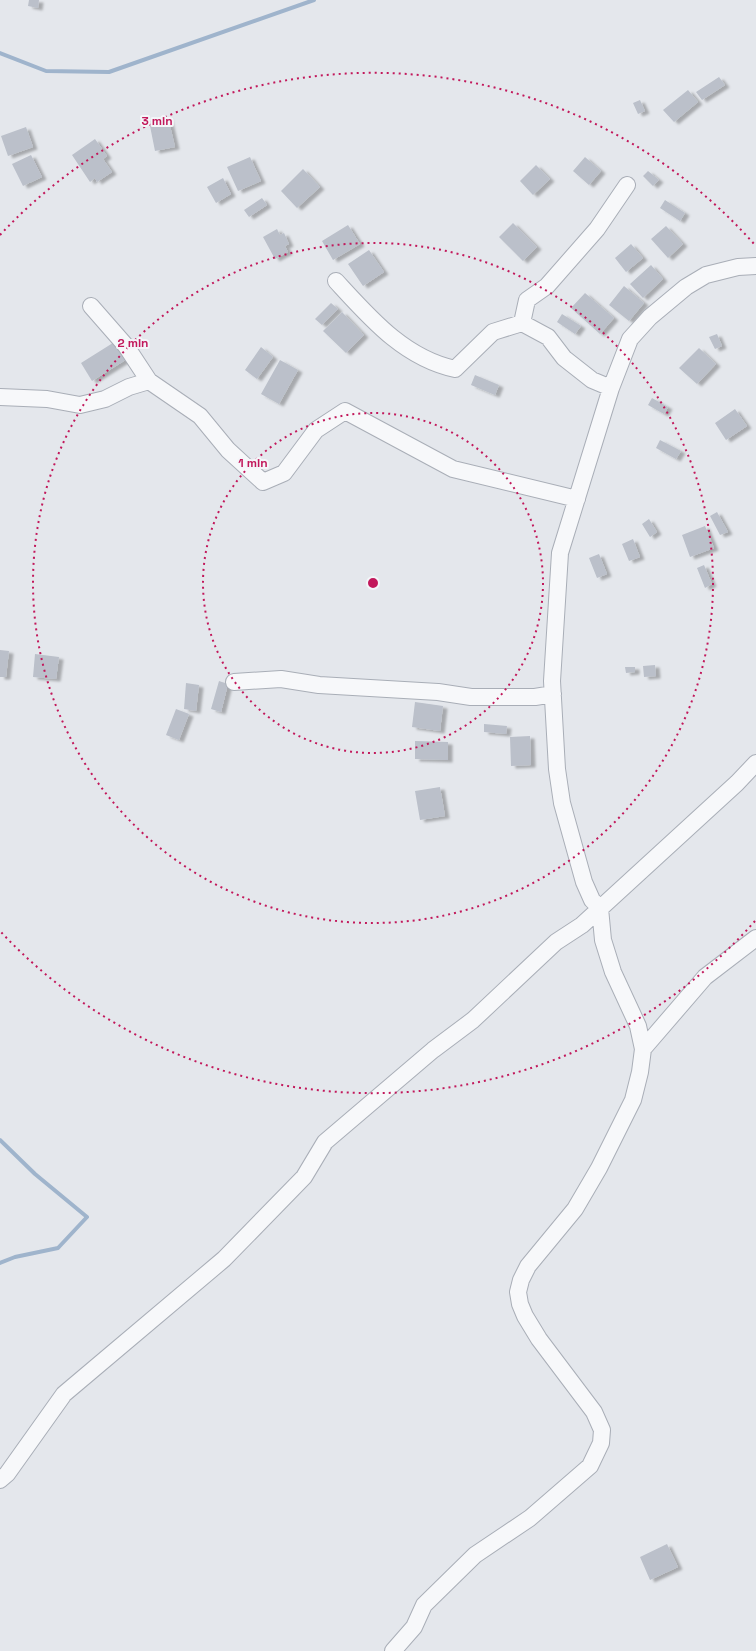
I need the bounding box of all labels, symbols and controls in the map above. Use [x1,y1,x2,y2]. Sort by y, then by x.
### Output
text: 3 min [141,113,173,129]
text: 2 min [117,335,149,351]
text: 1 min [238,455,268,471]
centre of rings [366,576,380,590]

